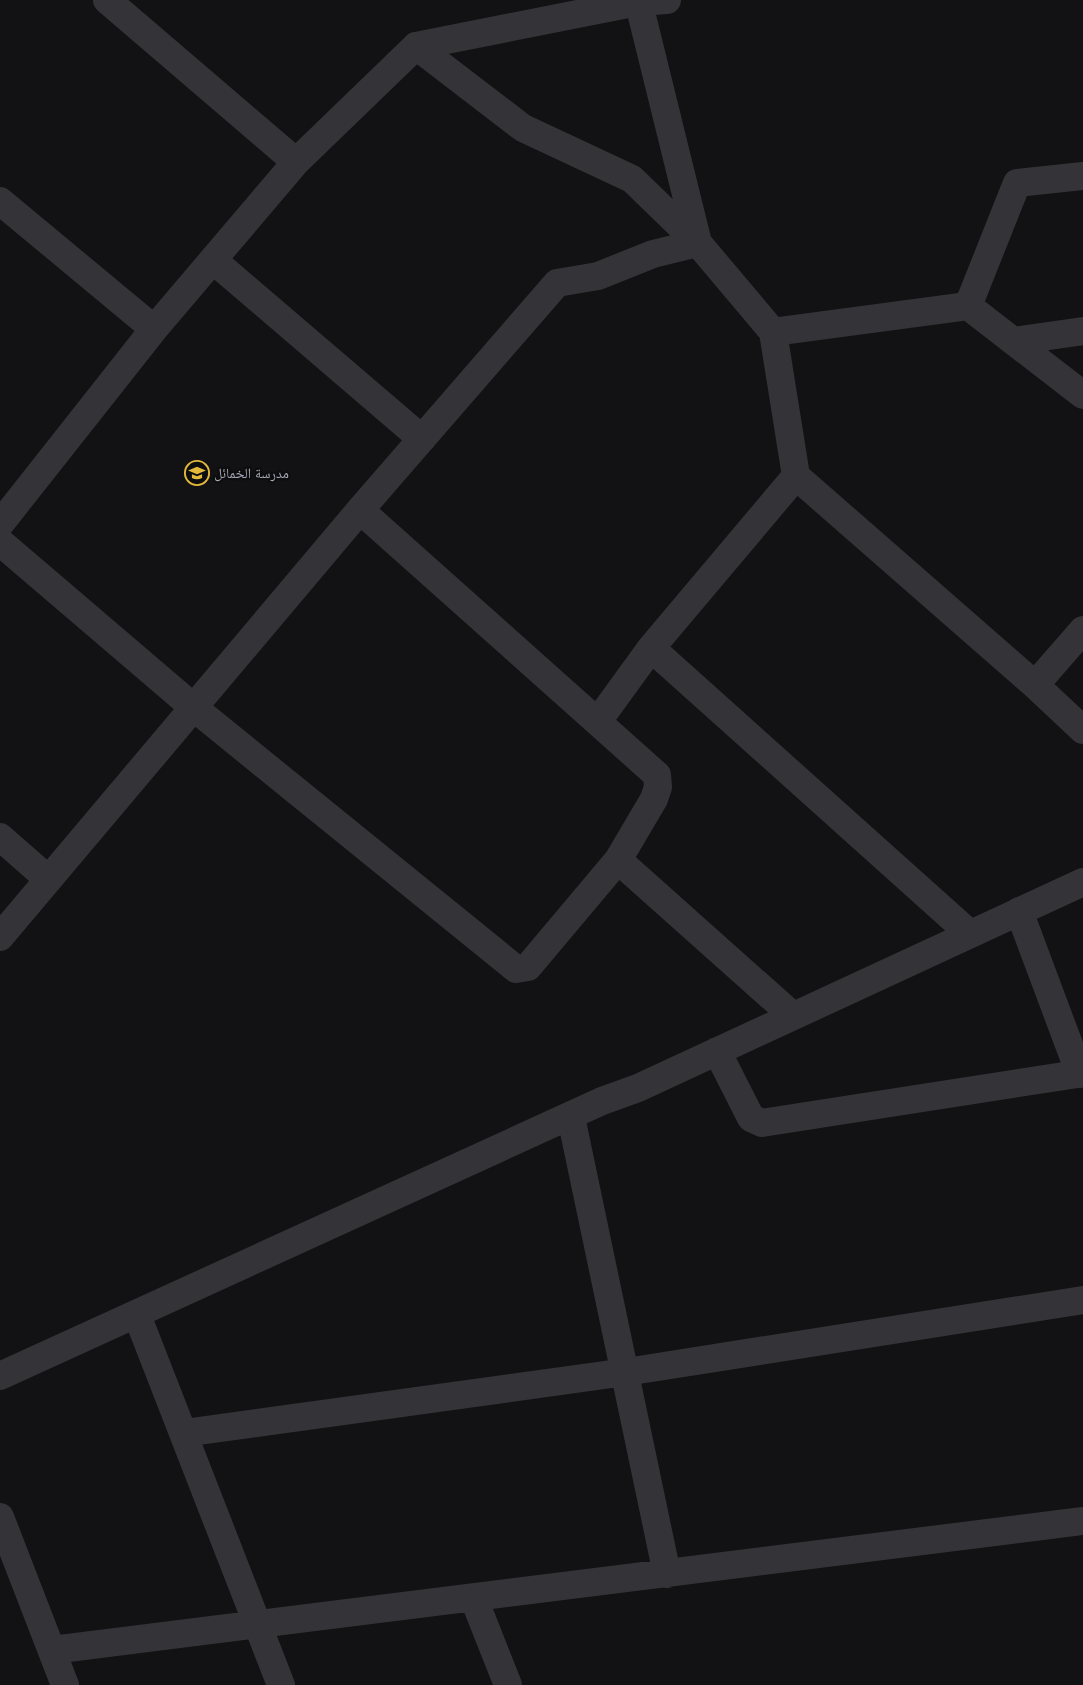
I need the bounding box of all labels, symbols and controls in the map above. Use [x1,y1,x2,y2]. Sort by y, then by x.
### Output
school or university icon: مدرسة الخمائل [184,460,210,486]
place label: مدرسة الخمائل [214,464,289,482]

